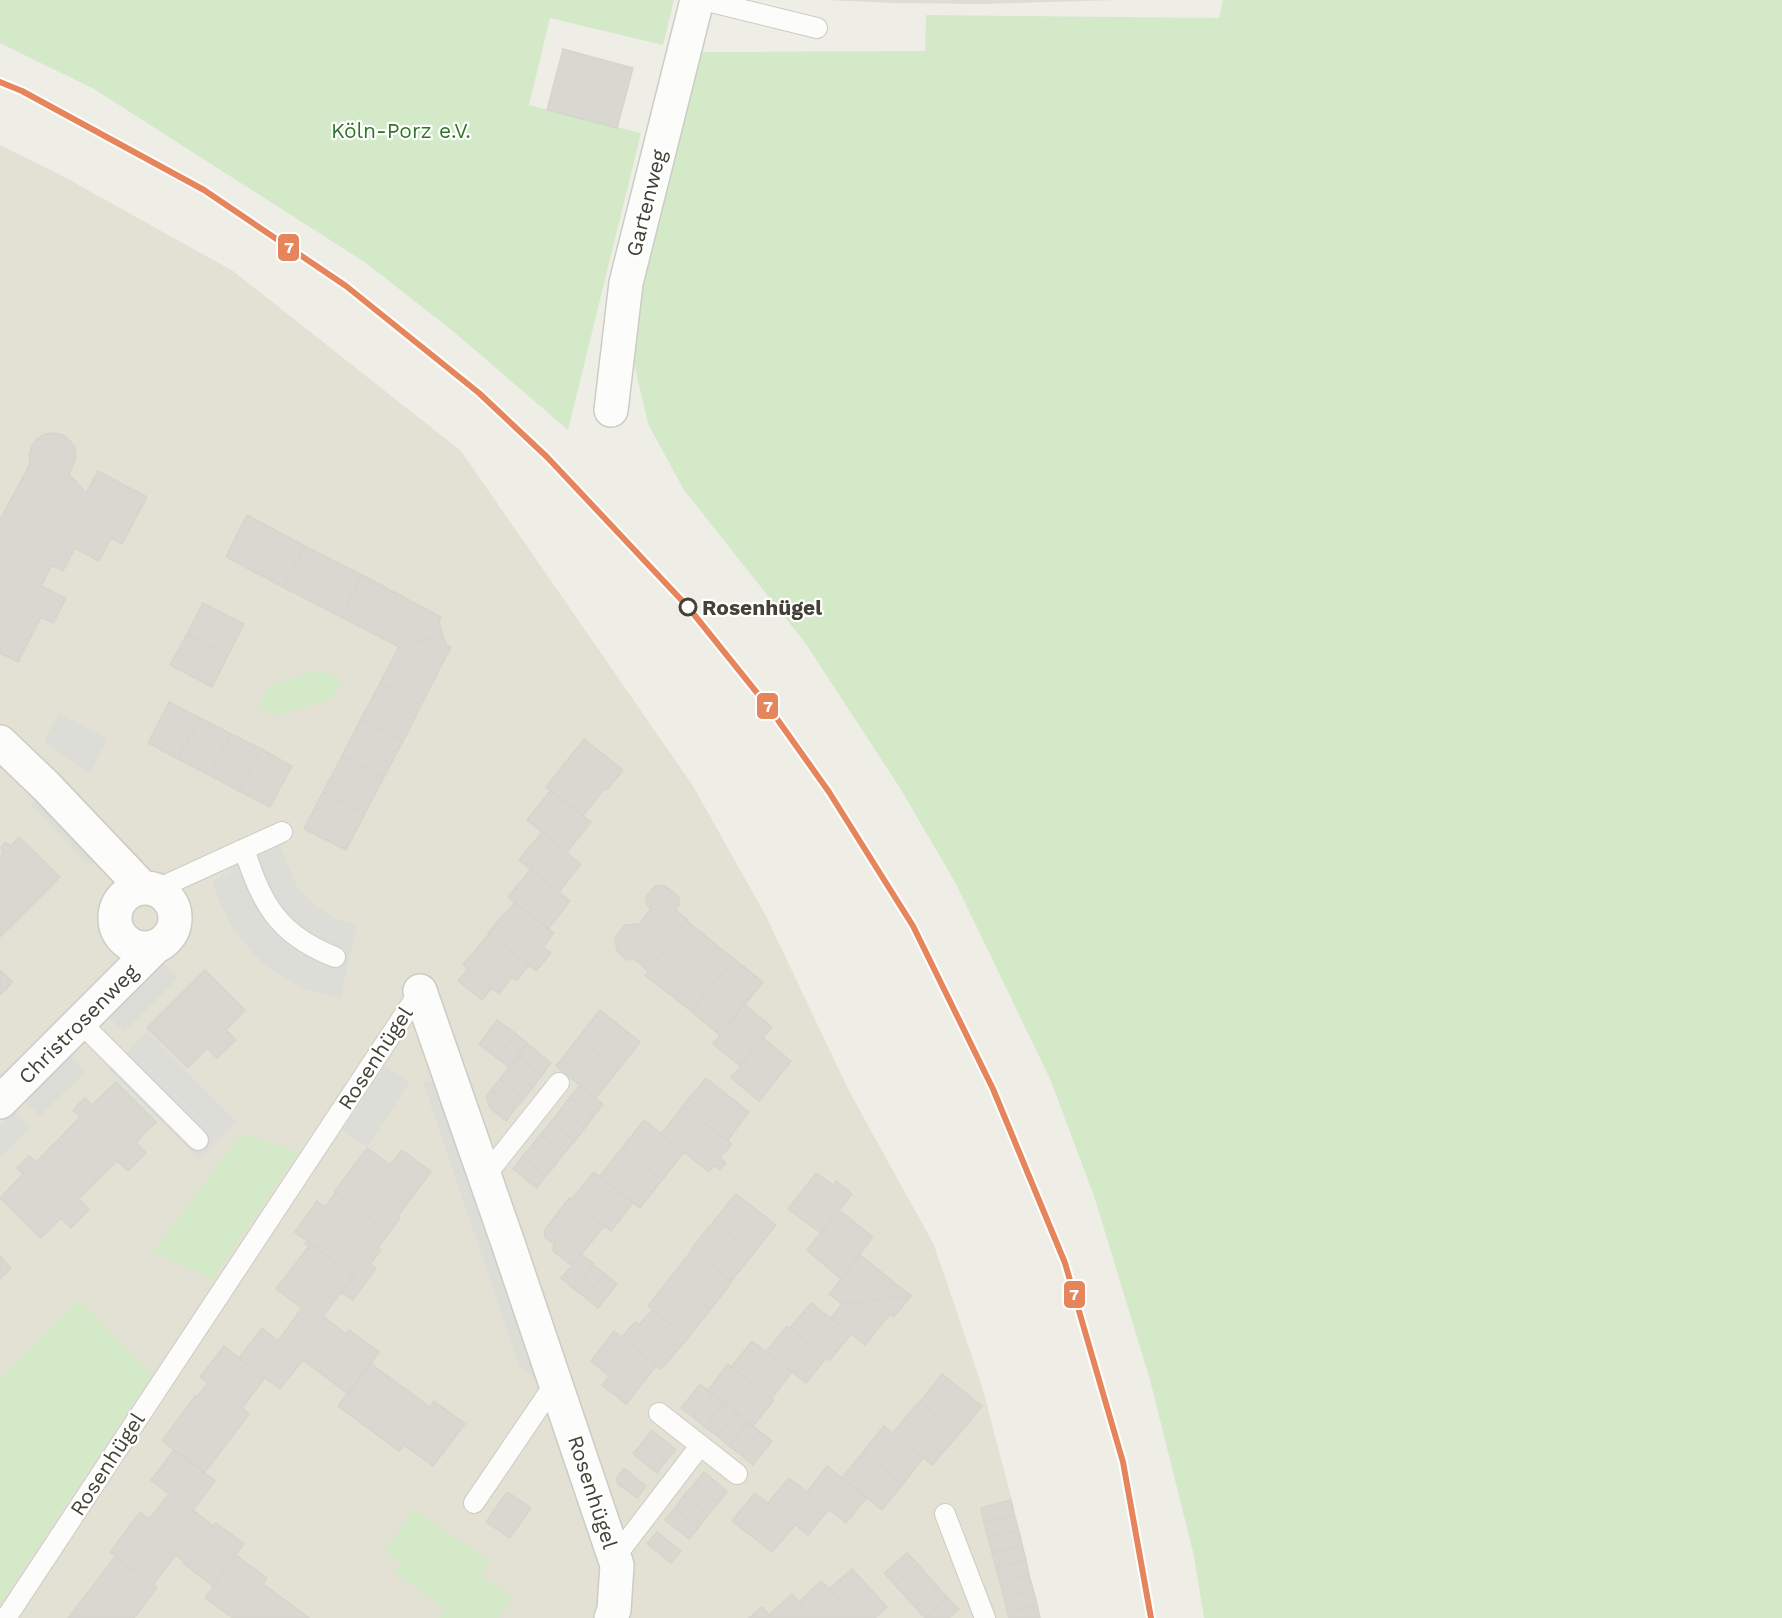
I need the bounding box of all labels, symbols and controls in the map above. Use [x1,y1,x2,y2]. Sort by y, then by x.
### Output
park label: Köln-Porz e.V. [331,118,471,143]
street label: Gartenweg [621,146,672,259]
line badge: 7 [277,233,300,262]
text: 7 [284,238,294,257]
place label: Rosenhügel [702,595,822,620]
marker: Rosenhügel [679,598,697,616]
line badge: 7 [756,692,779,720]
text: 7 [763,697,773,716]
street label: Christrosenweg [13,958,144,1089]
street label: Rosenhügel [332,1001,418,1114]
line badge: 7 [1063,1280,1086,1309]
text: 7 [1069,1285,1079,1304]
street label: Rosenhügel [64,1407,150,1520]
street label: Rosenhügel [563,1432,623,1553]

